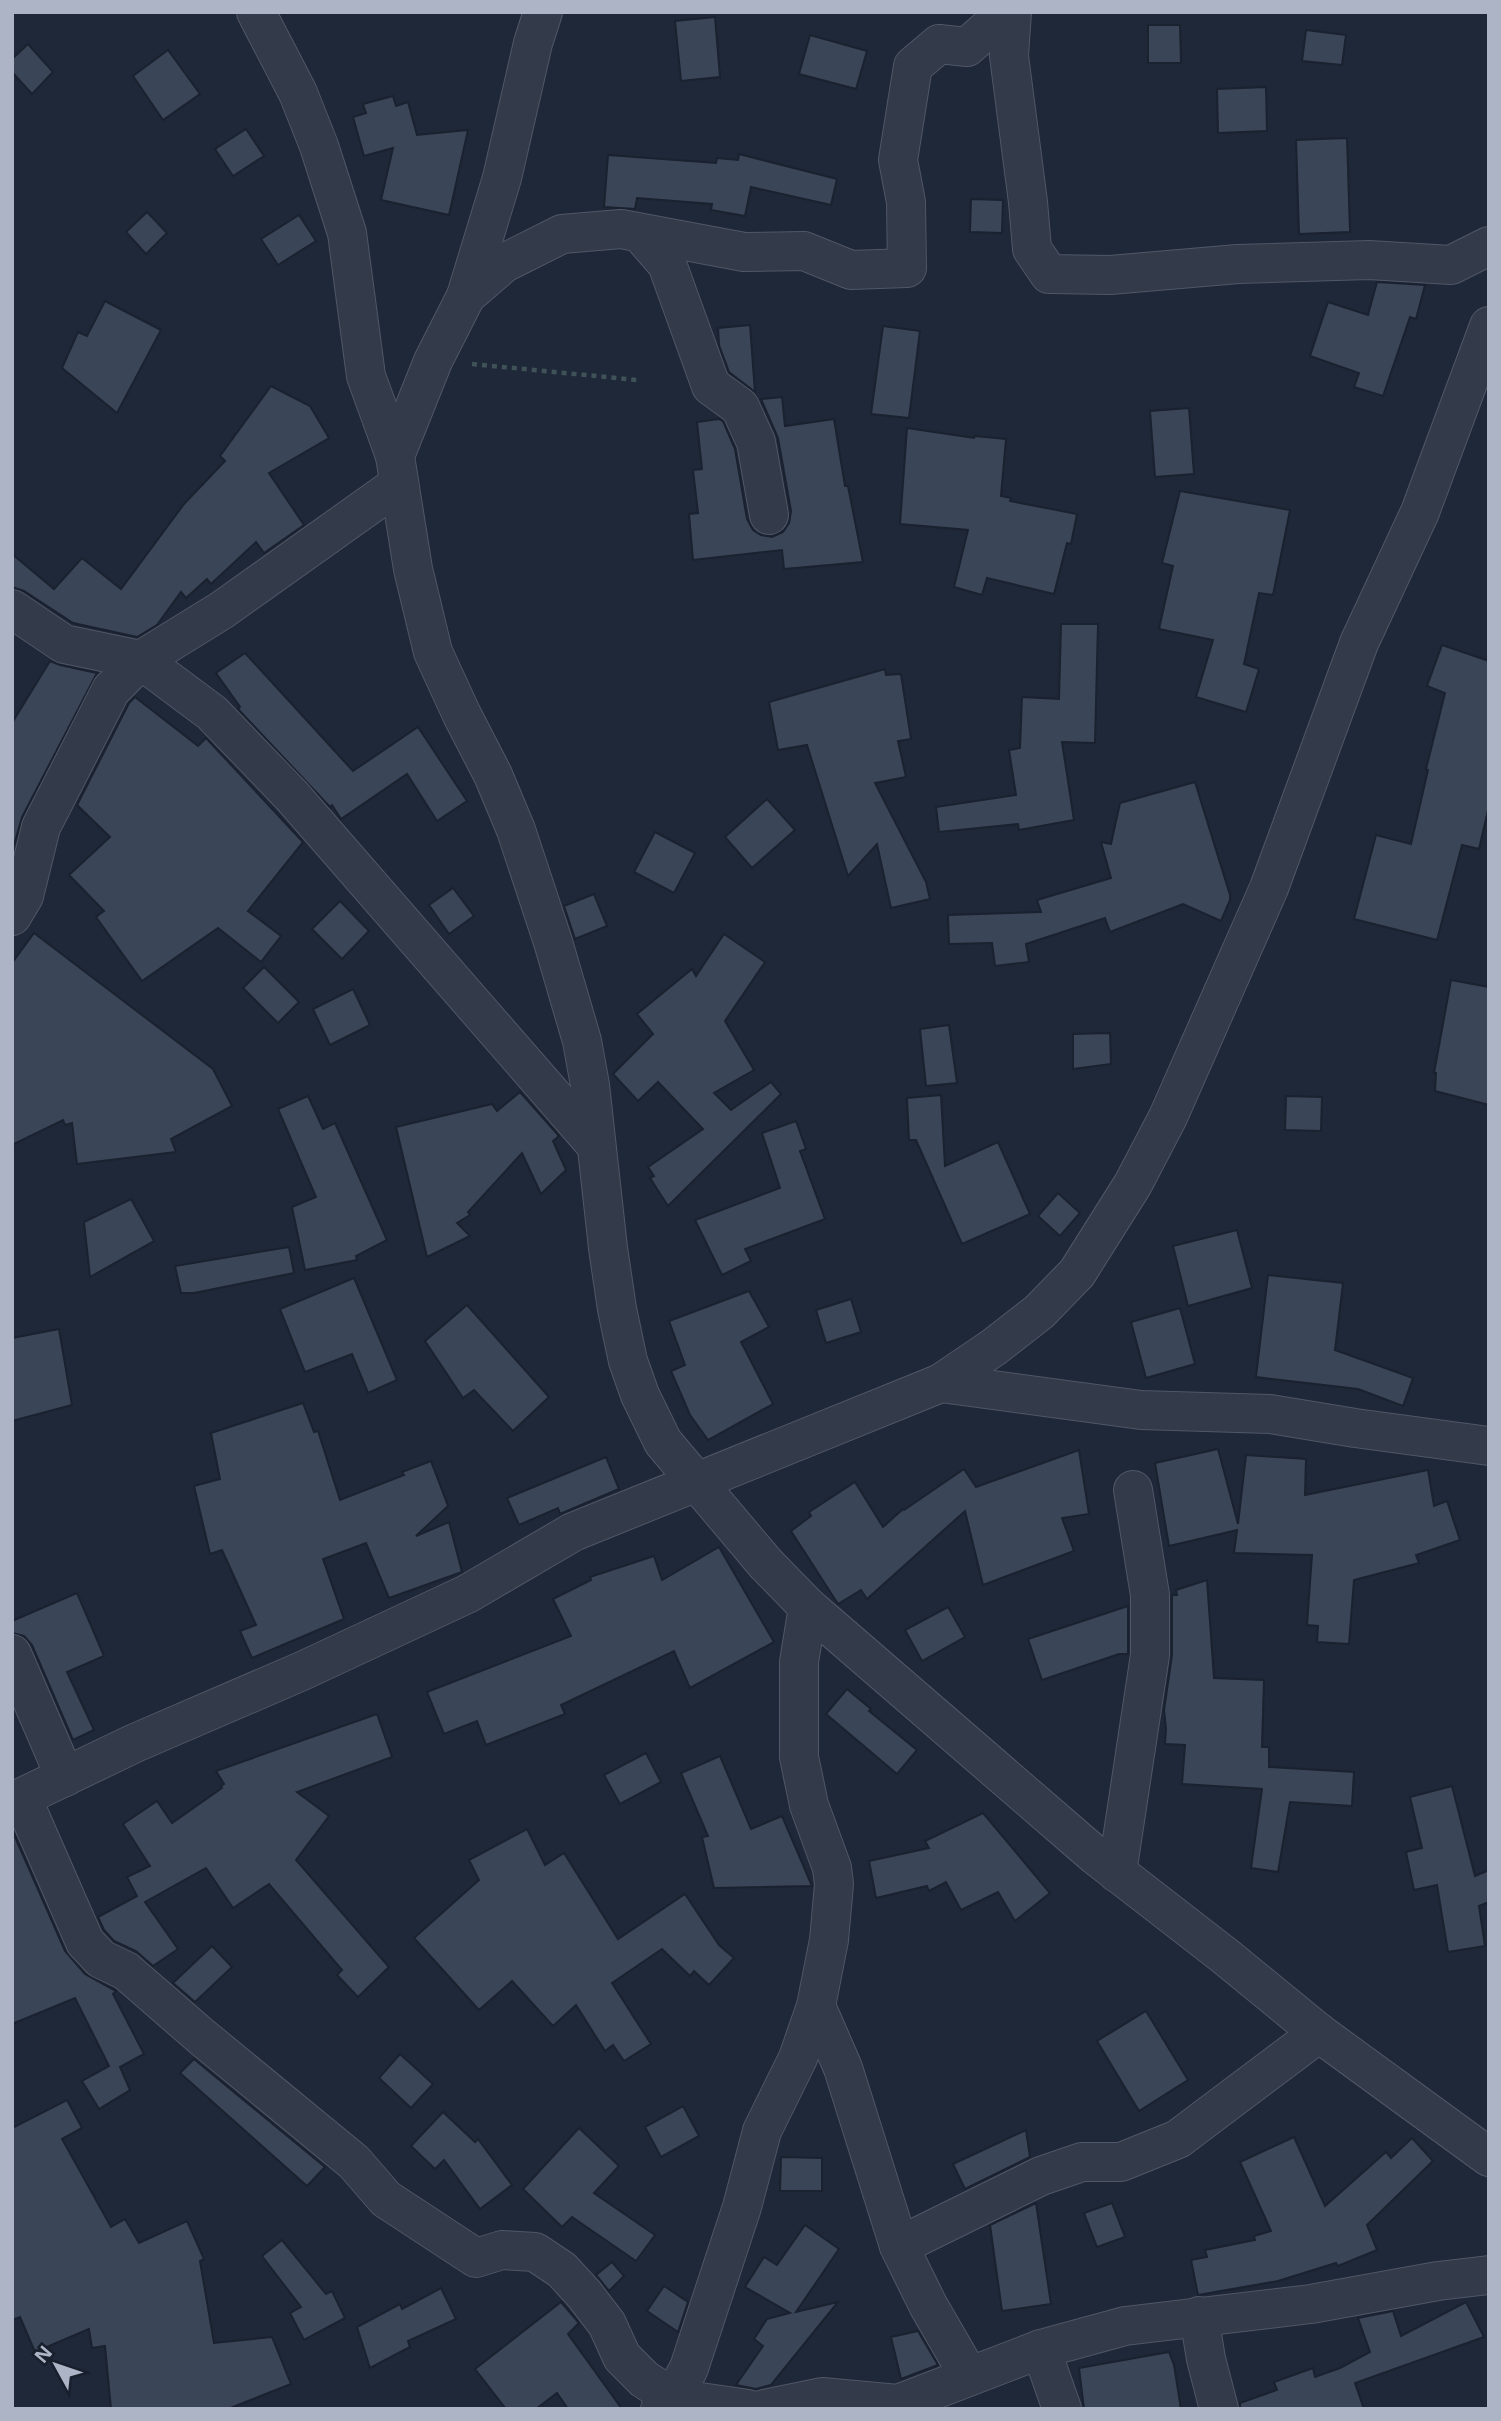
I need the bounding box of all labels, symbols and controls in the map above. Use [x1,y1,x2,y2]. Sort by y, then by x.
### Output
north arrow [21,2330,91,2400]
text: N [28,2340,58,2368]

